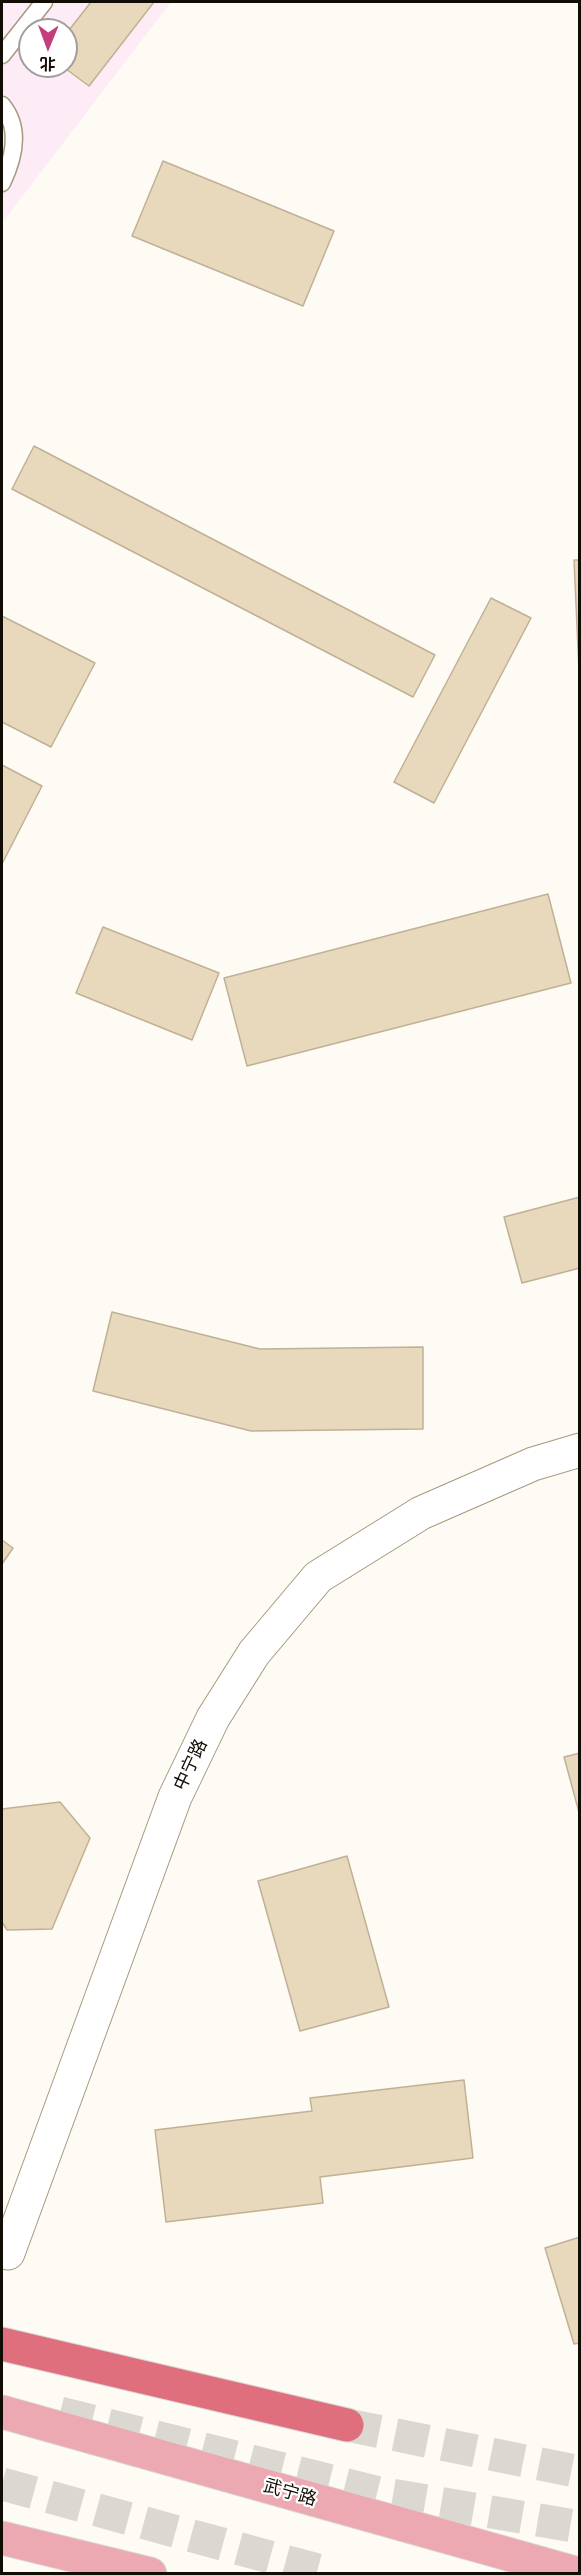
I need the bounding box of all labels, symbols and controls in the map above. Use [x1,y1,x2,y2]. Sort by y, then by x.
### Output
north arrow [18,18,78,78]
text: 北 [40,54,56,74]
street label: 中宁路 [170,1736,212,1794]
street label: 武宁路 [261,2475,319,2511]

